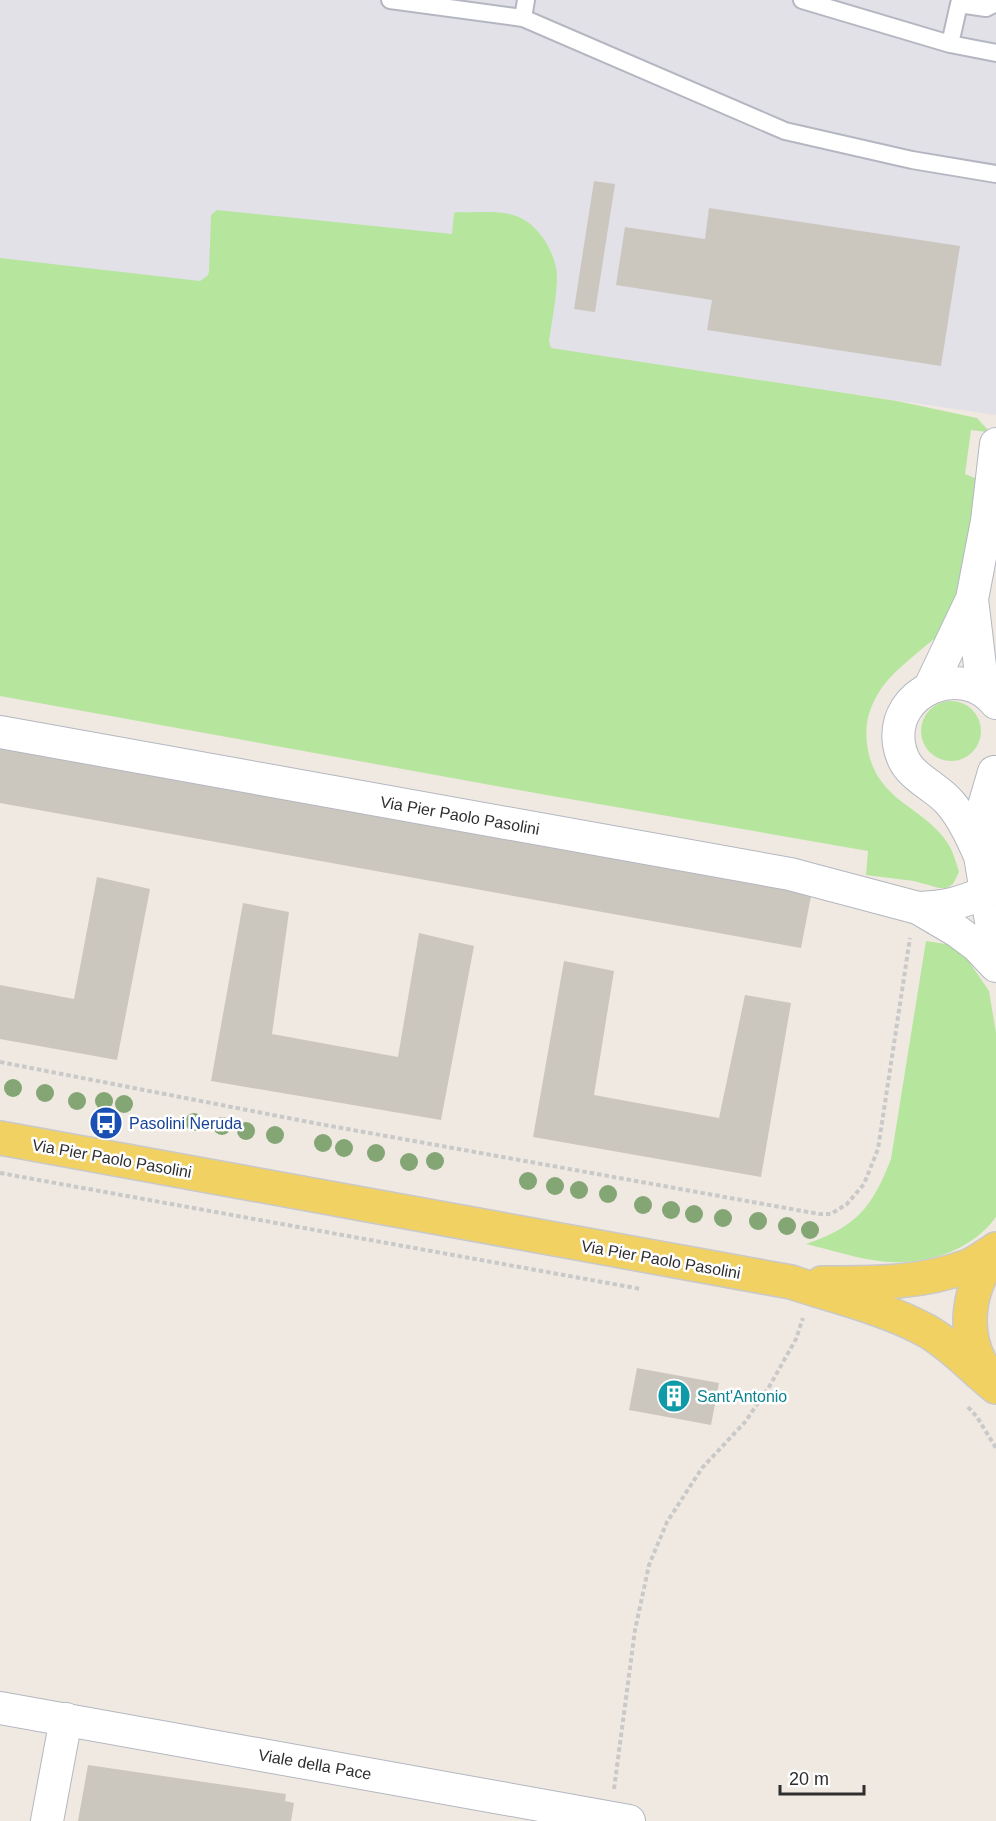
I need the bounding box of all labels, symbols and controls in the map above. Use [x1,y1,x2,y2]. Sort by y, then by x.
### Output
street label: Via Pier Paolo Pasolini [379,793,541,838]
bus stop icon: Pasolini Neruda [88,1105,124,1141]
place label: Pasolini Neruda [129,1115,242,1132]
street label: Via Pier Paolo Pasolini [31,1136,193,1181]
street label: Via Pier Paolo Pasolini [580,1237,742,1282]
building icon: Sant'Antonio [656,1378,692,1414]
place label: Sant'Antonio [697,1388,787,1405]
street label: Viale della Pace [257,1746,373,1783]
scale bar [780,1758,864,1796]
text: 20 m [789,1769,829,1789]

